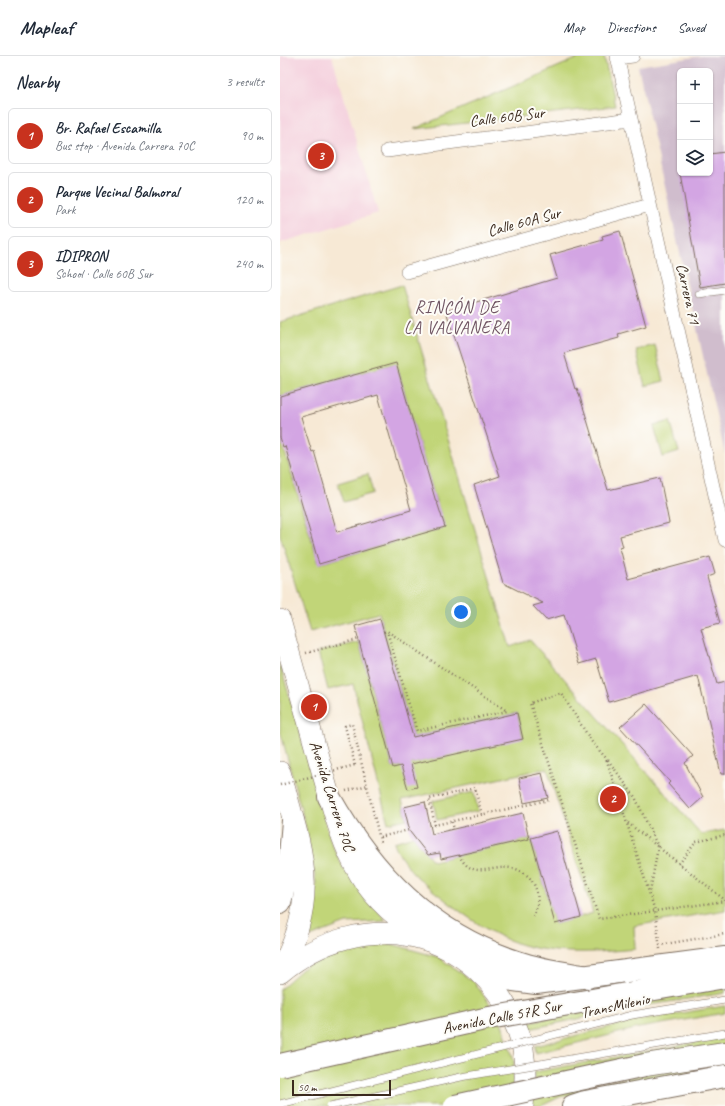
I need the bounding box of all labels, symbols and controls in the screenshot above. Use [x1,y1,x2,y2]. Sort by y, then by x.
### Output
text: Mapleaf [20,16,73,40]
text: Map [564,19,585,36]
text: Directions [607,19,656,36]
text: Saved [678,19,705,36]
map controls [677,68,713,176]
button: + [677,68,713,104]
text: Nearby [16,72,59,93]
text: 3 results [226,74,264,90]
street label: Calle 60B Sur [469,102,548,132]
button: − [677,104,713,140]
text: Br. Rafael Escamilla [55,119,161,138]
text: 1 [27,128,33,144]
text: 90 m [241,128,263,144]
text: Bus stop · Avenida Carrera 70C [55,138,194,154]
button: layers [677,140,713,176]
pin: 3 [308,141,334,171]
text: Parque Vecinal Balmoral [55,183,179,202]
text: 2 [27,192,33,208]
text: 120 m [235,192,263,208]
text: Park [55,202,76,218]
street label: Calle 60A Sur [485,202,565,241]
text: IDIPRON [55,247,107,266]
text: 3 [27,256,33,272]
text: 240 m [235,256,263,272]
street label: Carrera 71 [671,262,705,327]
text: School · Calle 60B Sur [55,266,153,282]
district label: RINCÓN DE LA VALVANERA [404,296,510,338]
your location [451,602,471,622]
pin: 1 [301,692,327,722]
street label: Avenida Carrera 70C [305,738,360,855]
pin: 2 [600,784,626,814]
street label: TransMilenio [579,988,653,1023]
street label: Avenida Calle 57R Sur [441,995,565,1038]
scale bar [292,1078,391,1097]
text: 50 m [298,1080,317,1094]

